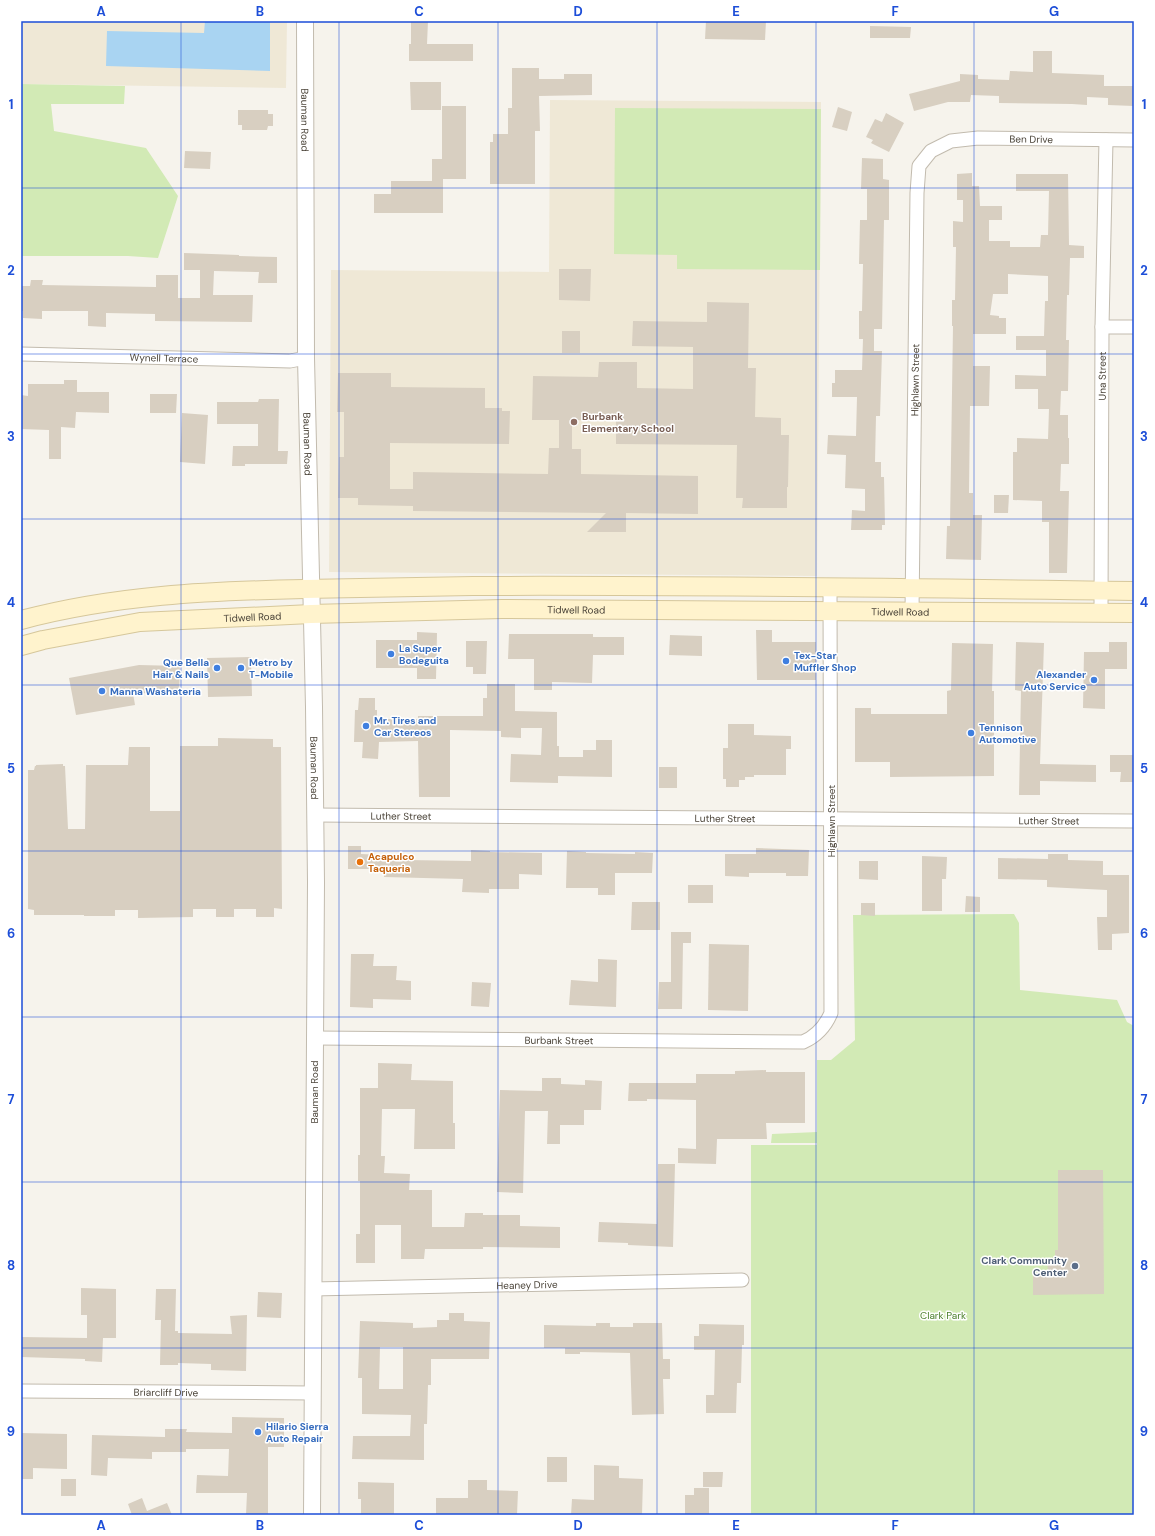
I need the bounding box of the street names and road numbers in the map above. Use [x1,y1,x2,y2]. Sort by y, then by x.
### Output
street label: Bauman Road [298,88,311,152]
street label: Ben Drive [1009,132,1053,146]
street label: Highlawn Street [908,344,922,416]
street label: Wynell Terrace [130,351,199,366]
street label: Una Street [1096,351,1109,400]
street label: Bauman Road [300,412,315,476]
street label: Tidwell Road [547,603,605,617]
street label: Tidwell Road [871,605,929,619]
street label: Tidwell Road [223,609,282,625]
street label: Bauman Road [307,736,321,800]
street label: Highlawn Street [825,785,838,857]
street label: Luther Street [370,809,432,823]
street label: Luther Street [694,812,756,825]
street label: Luther Street [1018,814,1080,828]
street label: Burbank Street [524,1034,594,1047]
street label: Bauman Road [308,1060,321,1124]
street label: Heaney Drive [496,1278,558,1292]
street label: Briarcliff Drive [134,1386,199,1399]

